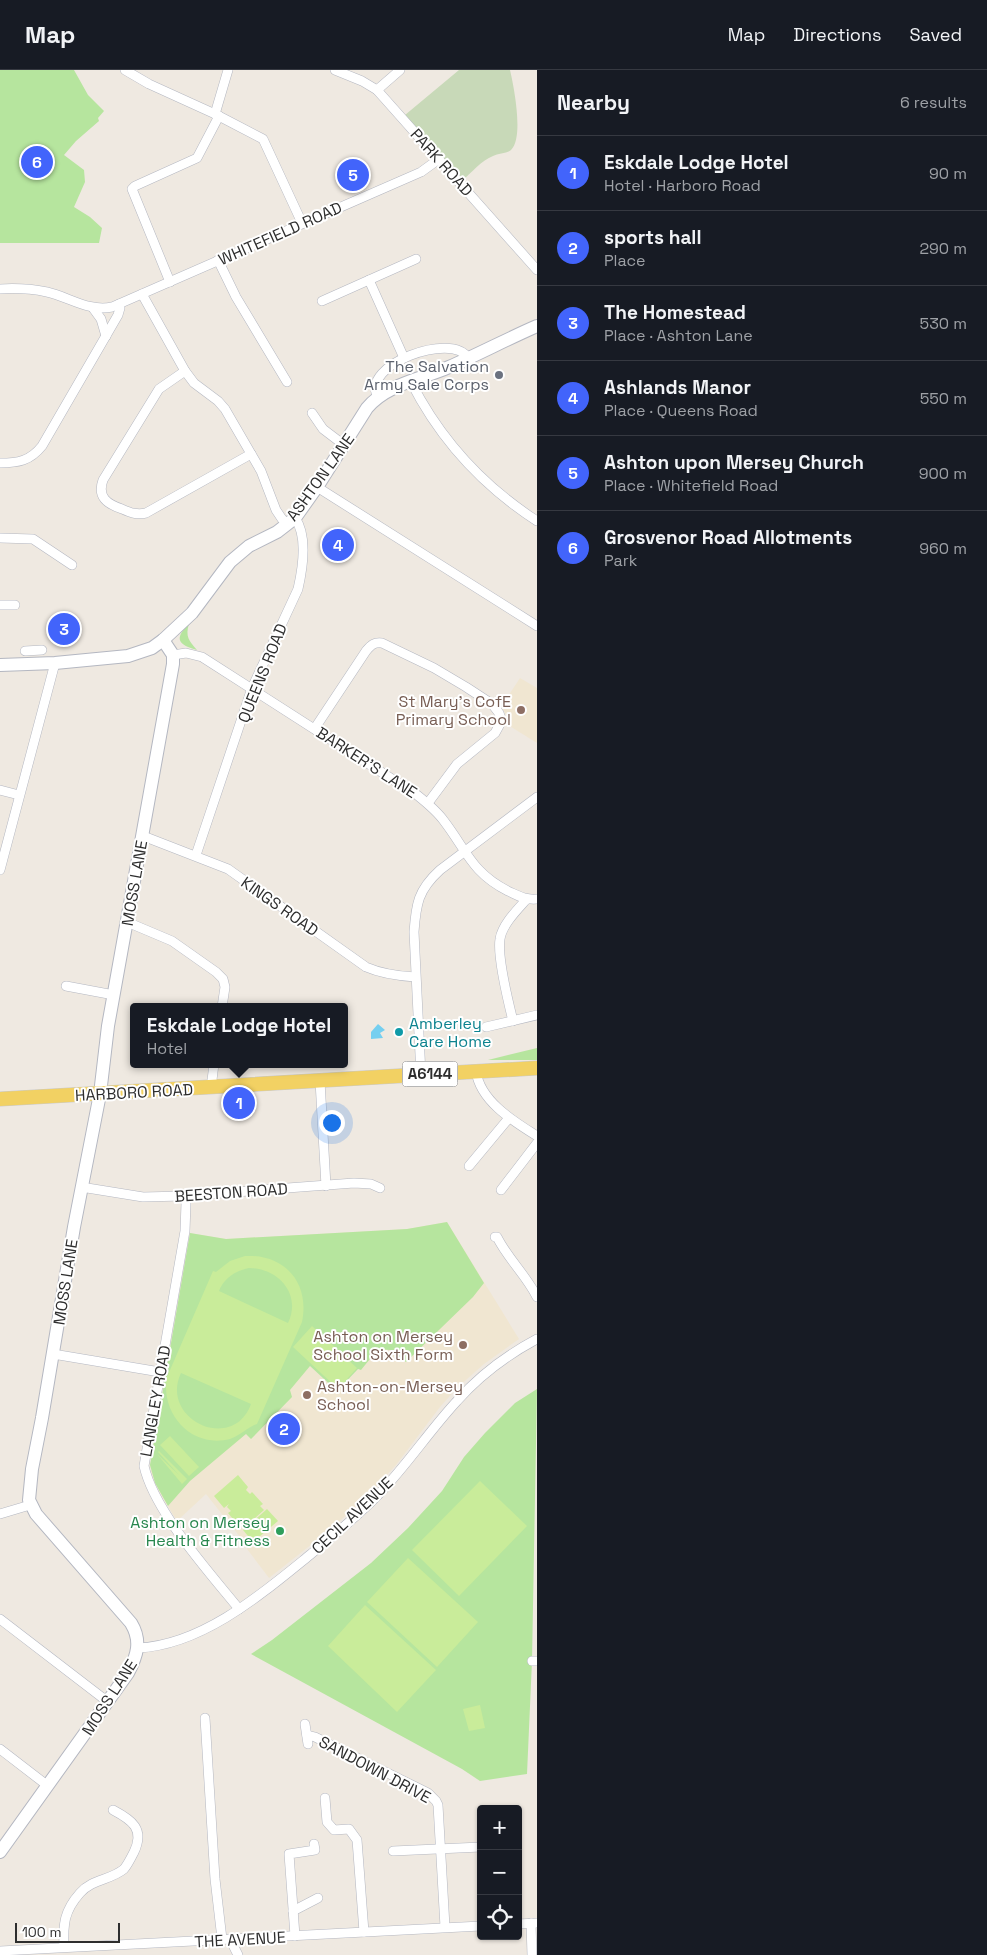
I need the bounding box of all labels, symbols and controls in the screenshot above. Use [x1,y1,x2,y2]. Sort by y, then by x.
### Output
text: Map [25,19,75,50]
text: Map [728,23,765,46]
text: Directions [793,23,882,46]
text: Saved [910,23,962,46]
text: Nearby [557,89,630,116]
text: 6 results [900,92,967,113]
street label: PARK ROAD [406,124,478,201]
pin: 6 [21,143,53,181]
text: Eskdale Lodge Hotel [604,150,789,175]
pin: 5 [337,156,369,194]
text: 1 [569,163,577,184]
text: 90 m [929,163,967,184]
text: Hotel · Harboro Road [604,175,761,196]
street label: WHITEFIELD ROAD [215,197,345,270]
text: sports hall [604,225,701,250]
text: 2 [568,238,578,259]
text: 290 m [919,238,967,259]
text: Place [604,250,646,271]
text: The Homestead [604,300,746,325]
text: 3 [568,313,578,334]
text: 530 m [920,313,967,334]
text: Place · Ashton Lane [604,325,753,346]
place label: The Salvation Army Sale Corps [364,356,489,395]
marker: The Salvation Army Sale Corps [493,369,505,381]
text: Ashlands Manor [604,375,751,400]
text: 4 [568,388,578,409]
text: 550 m [920,388,967,409]
text: Place · Queens Road [604,400,758,421]
street label: ASHTON LANE [282,429,359,525]
text: Ashton upon Mersey Church [604,450,864,475]
text: 5 [568,463,578,484]
text: 900 m [919,463,967,484]
text: Place · Whitefield Road [604,475,778,496]
text: Grosvenor Road Allotments [604,525,852,550]
pin: 4 [322,526,354,564]
text: 6 [568,538,578,559]
text: 960 m [919,538,967,559]
text: Park [604,550,637,571]
pin: 3 [48,610,80,648]
street label: QUEENS ROAD [233,620,292,726]
place label: St Mary's CofE Primary School [396,691,511,730]
marker: St Mary's CofE Primary School [515,704,527,716]
street label: BARKER'S LANE [312,722,421,803]
street label: MOSS LANE [117,839,152,928]
street label: KINGS ROAD [237,872,323,941]
popup [130,1003,348,1068]
text: Eskdale Lodge Hotel [147,1013,331,1038]
place label: Amberley Care Home [409,1013,491,1052]
marker: Amberley Care Home [393,1026,405,1038]
text: Hotel [147,1038,187,1059]
road number: A6144 [402,1062,458,1086]
street label: HARBORO ROAD [74,1079,194,1106]
pin: 1 [223,1084,255,1122]
your location [319,1110,345,1136]
street label: BEESTON ROAD [174,1178,288,1207]
street label: MOSS LANE [48,1238,83,1327]
place label: Ashton on Mersey School Sixth Form [313,1326,453,1365]
marker: Ashton on Mersey School Sixth Form [457,1339,469,1351]
street label: LANGLEY ROAD [135,1344,176,1458]
place label: Ashton-on-Mersey School [317,1376,463,1415]
marker: Ashton-on-Mersey School [301,1389,313,1401]
pin: 2 [268,1410,300,1448]
street label: CECIL AVENUE [307,1472,398,1559]
place label: Ashton on Mersey Health & Fitness [130,1512,270,1551]
marker: Ashton on Mersey Health & Fitness [274,1525,286,1537]
street label: MOSS LANE [77,1655,142,1739]
street label: SANDOWN DRIVE [315,1731,434,1808]
map controls [477,1805,522,1940]
button: + [477,1805,522,1850]
button: − [477,1850,522,1895]
button: locate [477,1895,522,1940]
scale bar [15,1920,120,1943]
text: 100 m [22,1923,61,1941]
street label: THE AVENUE [194,1927,286,1952]

